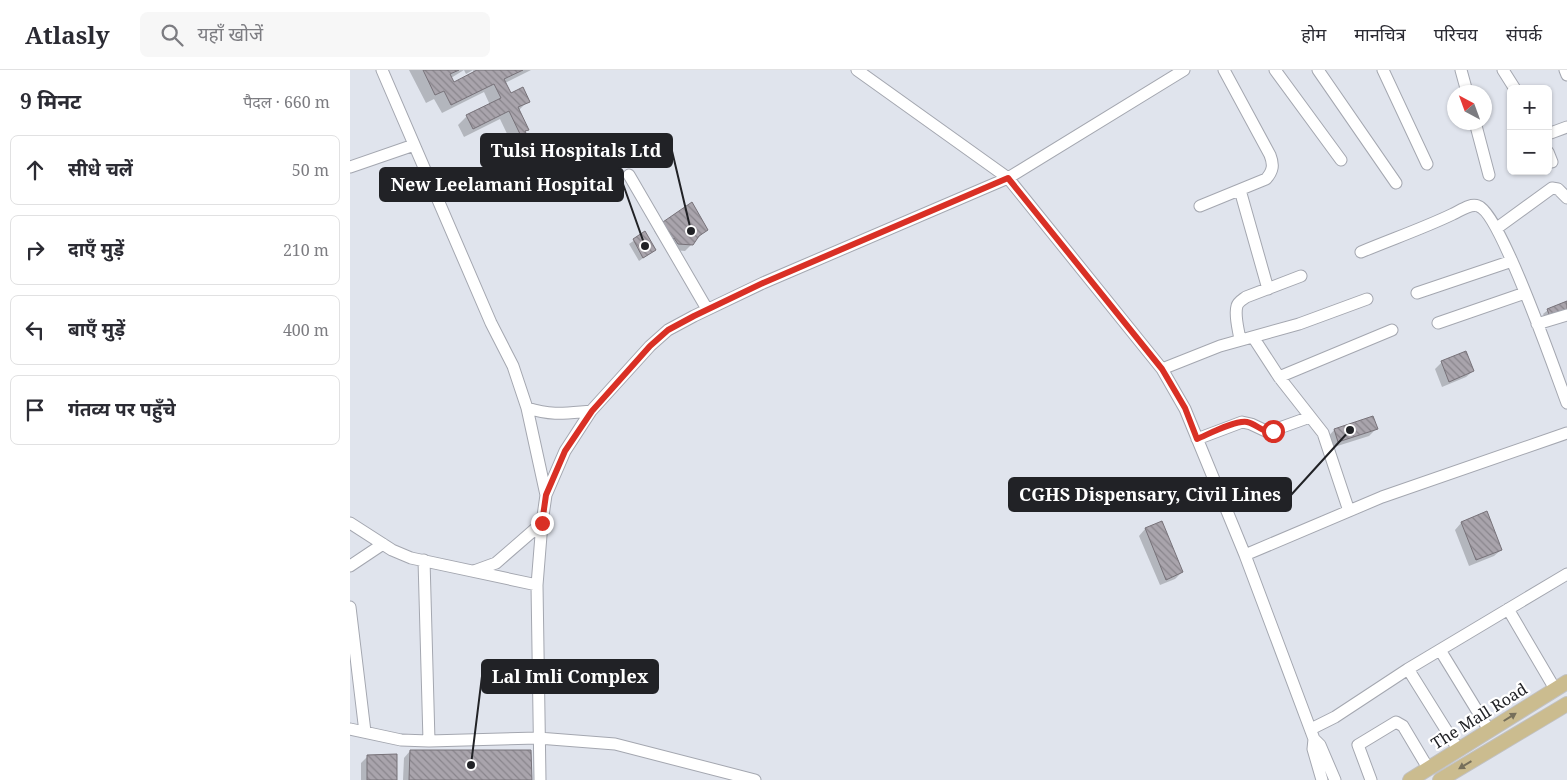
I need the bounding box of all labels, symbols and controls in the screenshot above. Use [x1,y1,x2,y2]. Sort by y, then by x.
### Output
search box [140,12,490,57]
text: Atlasly [25,18,110,51]
icon: search [158,21,186,49]
text: यहाँ खोजें [198,21,263,47]
text: होम [1301,22,1326,46]
text: मानचित्र [1354,22,1406,46]
text: परिचय [1434,22,1478,46]
text: संपर्क [1506,22,1542,46]
north arrow [1447,85,1492,130]
map controls [1507,85,1552,175]
button: + [1507,85,1552,130]
text: 9 मिनट [20,87,81,115]
text: पैदल · 660 m [243,91,330,113]
button: − [1507,130,1552,175]
callout: Tulsi Hospitals Ltd [481,134,672,167]
text: Tulsi Hospitals Ltd [491,138,662,162]
icon: ahead [21,156,49,184]
text: सीधे चलें [68,156,133,182]
text: 50 m [292,159,329,181]
callout: New Leelamani Hospital [380,168,623,201]
text: New Leelamani Hospital [391,172,614,196]
icon: right [21,236,49,264]
text: दाएँ मुड़ें [68,236,124,262]
text: 210 m [283,239,329,261]
icon: left [21,316,49,344]
text: बाएँ मुड़ें [68,316,125,342]
text: 400 m [283,319,329,341]
icon: arrive [21,396,49,424]
text: गंतव्य पर पहुँचे [68,396,176,422]
route start [1262,420,1285,443]
callout: CGHS Dispensary, Civil Lines [1009,478,1291,511]
text: CGHS Dispensary, Civil Lines [1019,482,1281,506]
route end [531,512,554,535]
callout: Lal Imli Complex [482,660,658,693]
text: Lal Imli Complex [492,664,649,688]
street label: The Mall Road [1427,678,1531,754]
one-way arrow [1503,712,1516,721]
one-way arrow [1459,761,1472,770]

